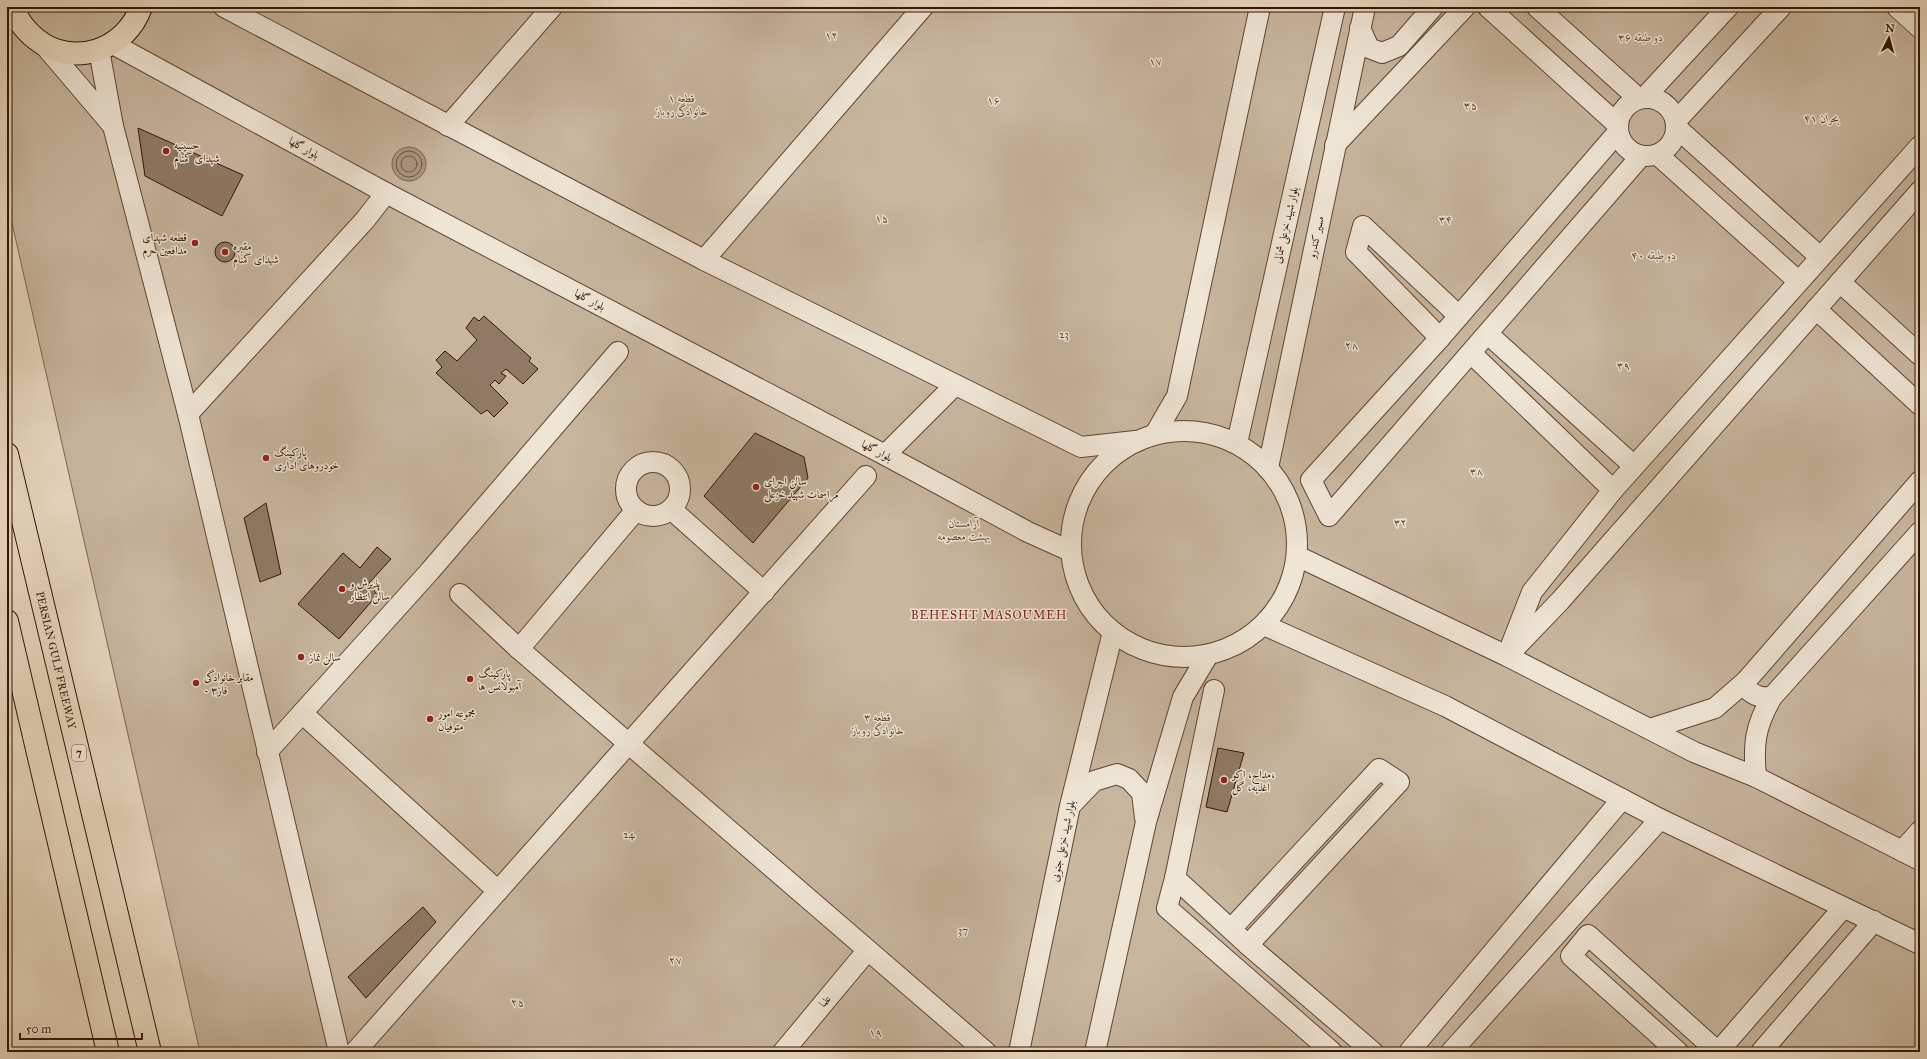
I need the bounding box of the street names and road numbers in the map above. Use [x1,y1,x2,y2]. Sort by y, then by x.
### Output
street label: بلوار گلها [286,133,322,162]
street label: بلوار شهید خزعلی شمالی [1271,185,1303,265]
street label: مسیر کندرو [1305,215,1327,260]
street label: بلوار گلها [572,286,608,313]
street label: بلوار گلها [859,437,895,464]
street label: PERSIAN GULF FREEWAY [34,590,79,731]
road number: 7 [72,745,86,761]
street label: بلوار شهید خزعلی جنوبی [1048,799,1080,883]
street label: علما [816,992,834,1010]

